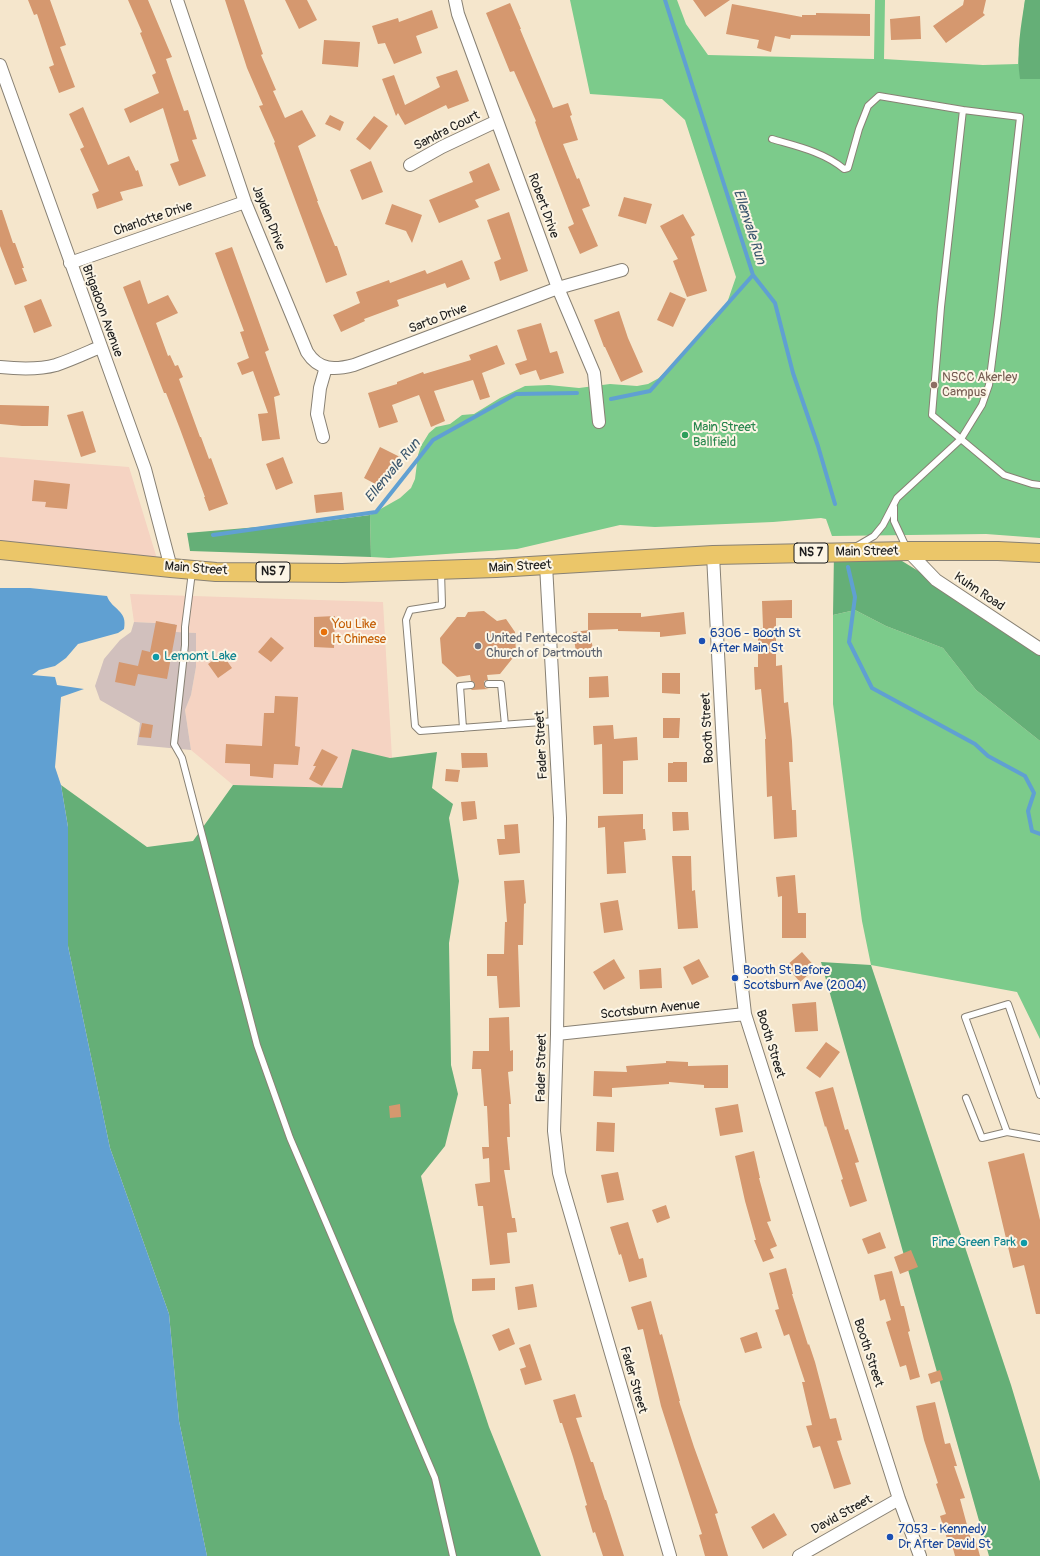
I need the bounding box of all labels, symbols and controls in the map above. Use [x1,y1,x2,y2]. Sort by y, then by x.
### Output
street label: Sandra Court [411,108,483,154]
street label: Robert Drive [524,171,562,241]
street label: Jayden Drive [248,183,288,253]
water label: Ellenvale Run [729,187,769,267]
street label: Charlotte Drive [112,198,194,240]
street label: Brigadoon Avenue [78,263,126,359]
street label: Sarto Drive [407,301,469,337]
place label: NSCC Akerley Campus [942,370,1017,401]
marker: NSCC Akerley Campus [929,380,939,390]
place label: Main Street Ballfield [693,420,756,451]
marker: Main Street Ballfield [680,430,690,440]
water label: Ellenvale Run [362,436,424,506]
road number: NS 7 [794,543,828,563]
street label: Main Street [835,544,899,560]
street label: Main Street [488,558,552,576]
street label: Main Street [164,559,228,579]
road number: NS 7 [256,562,290,582]
street label: Kuhn Road [951,569,1007,615]
place label: You Like It Chinese [332,617,386,648]
place label: 6306 - Booth St After Main St [710,626,801,657]
marker: You Like It Chinese [319,627,329,637]
place label: United Pentecostal Church of Dartmouth [486,631,602,662]
marker: 6306 - Booth St After Main St [697,636,707,646]
marker: United Pentecostal Church of Dartmouth [473,641,483,651]
place label: Lemont Lake [164,649,237,665]
marker: Lemont Lake [151,652,161,662]
street label: Booth Street [698,692,718,764]
street label: Fader Street [532,710,552,780]
place label: Booth St Before Scotsburn Ave (2004) [743,963,867,994]
marker: Booth St Before Scotsburn Ave (2004) [730,973,740,983]
street label: Scotsburn Avenue [599,997,701,1023]
street label: Booth Street [752,1008,788,1080]
street label: Fader Street [534,1034,550,1102]
place label: Pine Green Park [932,1235,1016,1251]
marker: Pine Green Park [1019,1238,1029,1248]
street label: Booth Street [850,1317,886,1389]
street label: Fader Street [616,1345,650,1415]
street label: David Street [809,1492,875,1538]
place label: 7053 - Kennedy Dr After David St [898,1522,991,1553]
marker: 7053 - Kennedy Dr After David St [885,1532,895,1542]

